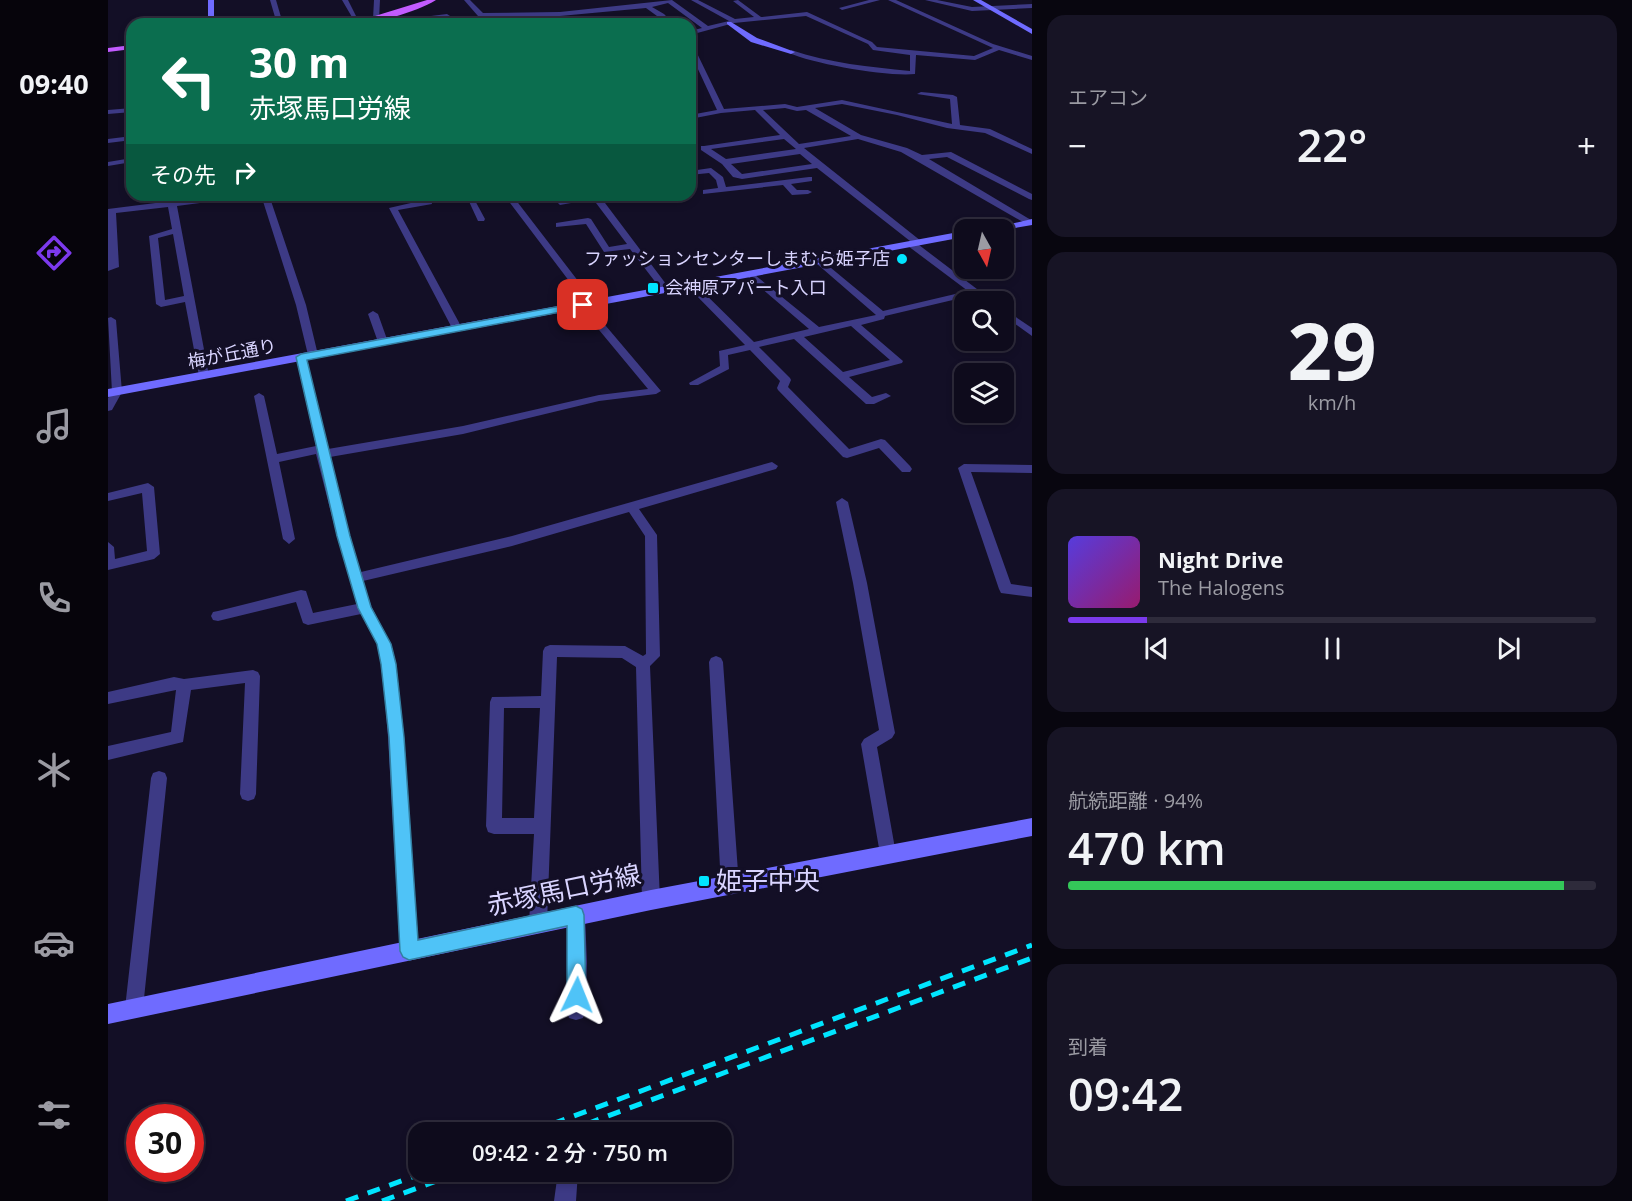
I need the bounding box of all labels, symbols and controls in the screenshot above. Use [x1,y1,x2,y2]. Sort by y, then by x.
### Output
text: 30 m [249,33,349,90]
icon: left [150,42,228,120]
text: 09:40 [19,65,89,102]
text: エアコン [1068,84,1148,111]
text: 赤塚馬口労線 [249,89,411,126]
text: 22° [1297,114,1367,175]
text: − [1068,123,1087,168]
text: + [1577,123,1596,168]
icon: right [228,156,261,189]
text: その先 [150,159,216,189]
north arrow [954,219,1014,279]
map controls [954,219,1014,423]
icon: directions [33,232,75,274]
place label: ファッションセンターしまむら姫子店 [584,246,890,270]
marker: ファッションセンターしまむら姫子店 [895,252,909,266]
place label: 会神原アパート入口 [665,275,827,299]
pin [557,279,608,330]
marker: 会神原アパート入口 [646,281,660,295]
icon: arrive [566,288,599,321]
button: search [954,291,1014,351]
text: 29 [1287,297,1377,403]
street label: 梅が丘通り [185,333,278,373]
button: layers [954,363,1014,423]
text: km/h [1308,389,1356,416]
icon: music [33,405,75,447]
text: Night Drive [1158,544,1283,574]
text: The Halogens [1158,574,1285,601]
icon: phone [33,577,75,619]
icon: previous [1140,632,1173,665]
icon: pause [1316,632,1349,665]
icon: next [1492,632,1525,665]
icon: climate [33,749,75,791]
text: 航続距離 · 94% [1068,787,1203,814]
text: 470 km [1068,817,1226,878]
street label: 赤塚馬口労線 [484,855,644,923]
place label: 姫子中央 [716,862,820,898]
marker: 姫子中央 [697,874,711,888]
icon: car [33,922,75,964]
position arrow [545,963,609,1027]
text: 到着 [1068,1033,1108,1060]
text: 09:42 [1068,1063,1183,1124]
icon: filters [33,1094,75,1136]
speed limit sign: 30 [126,1104,204,1182]
text: 09:42 · 2 分 · 750 m [472,1137,668,1167]

